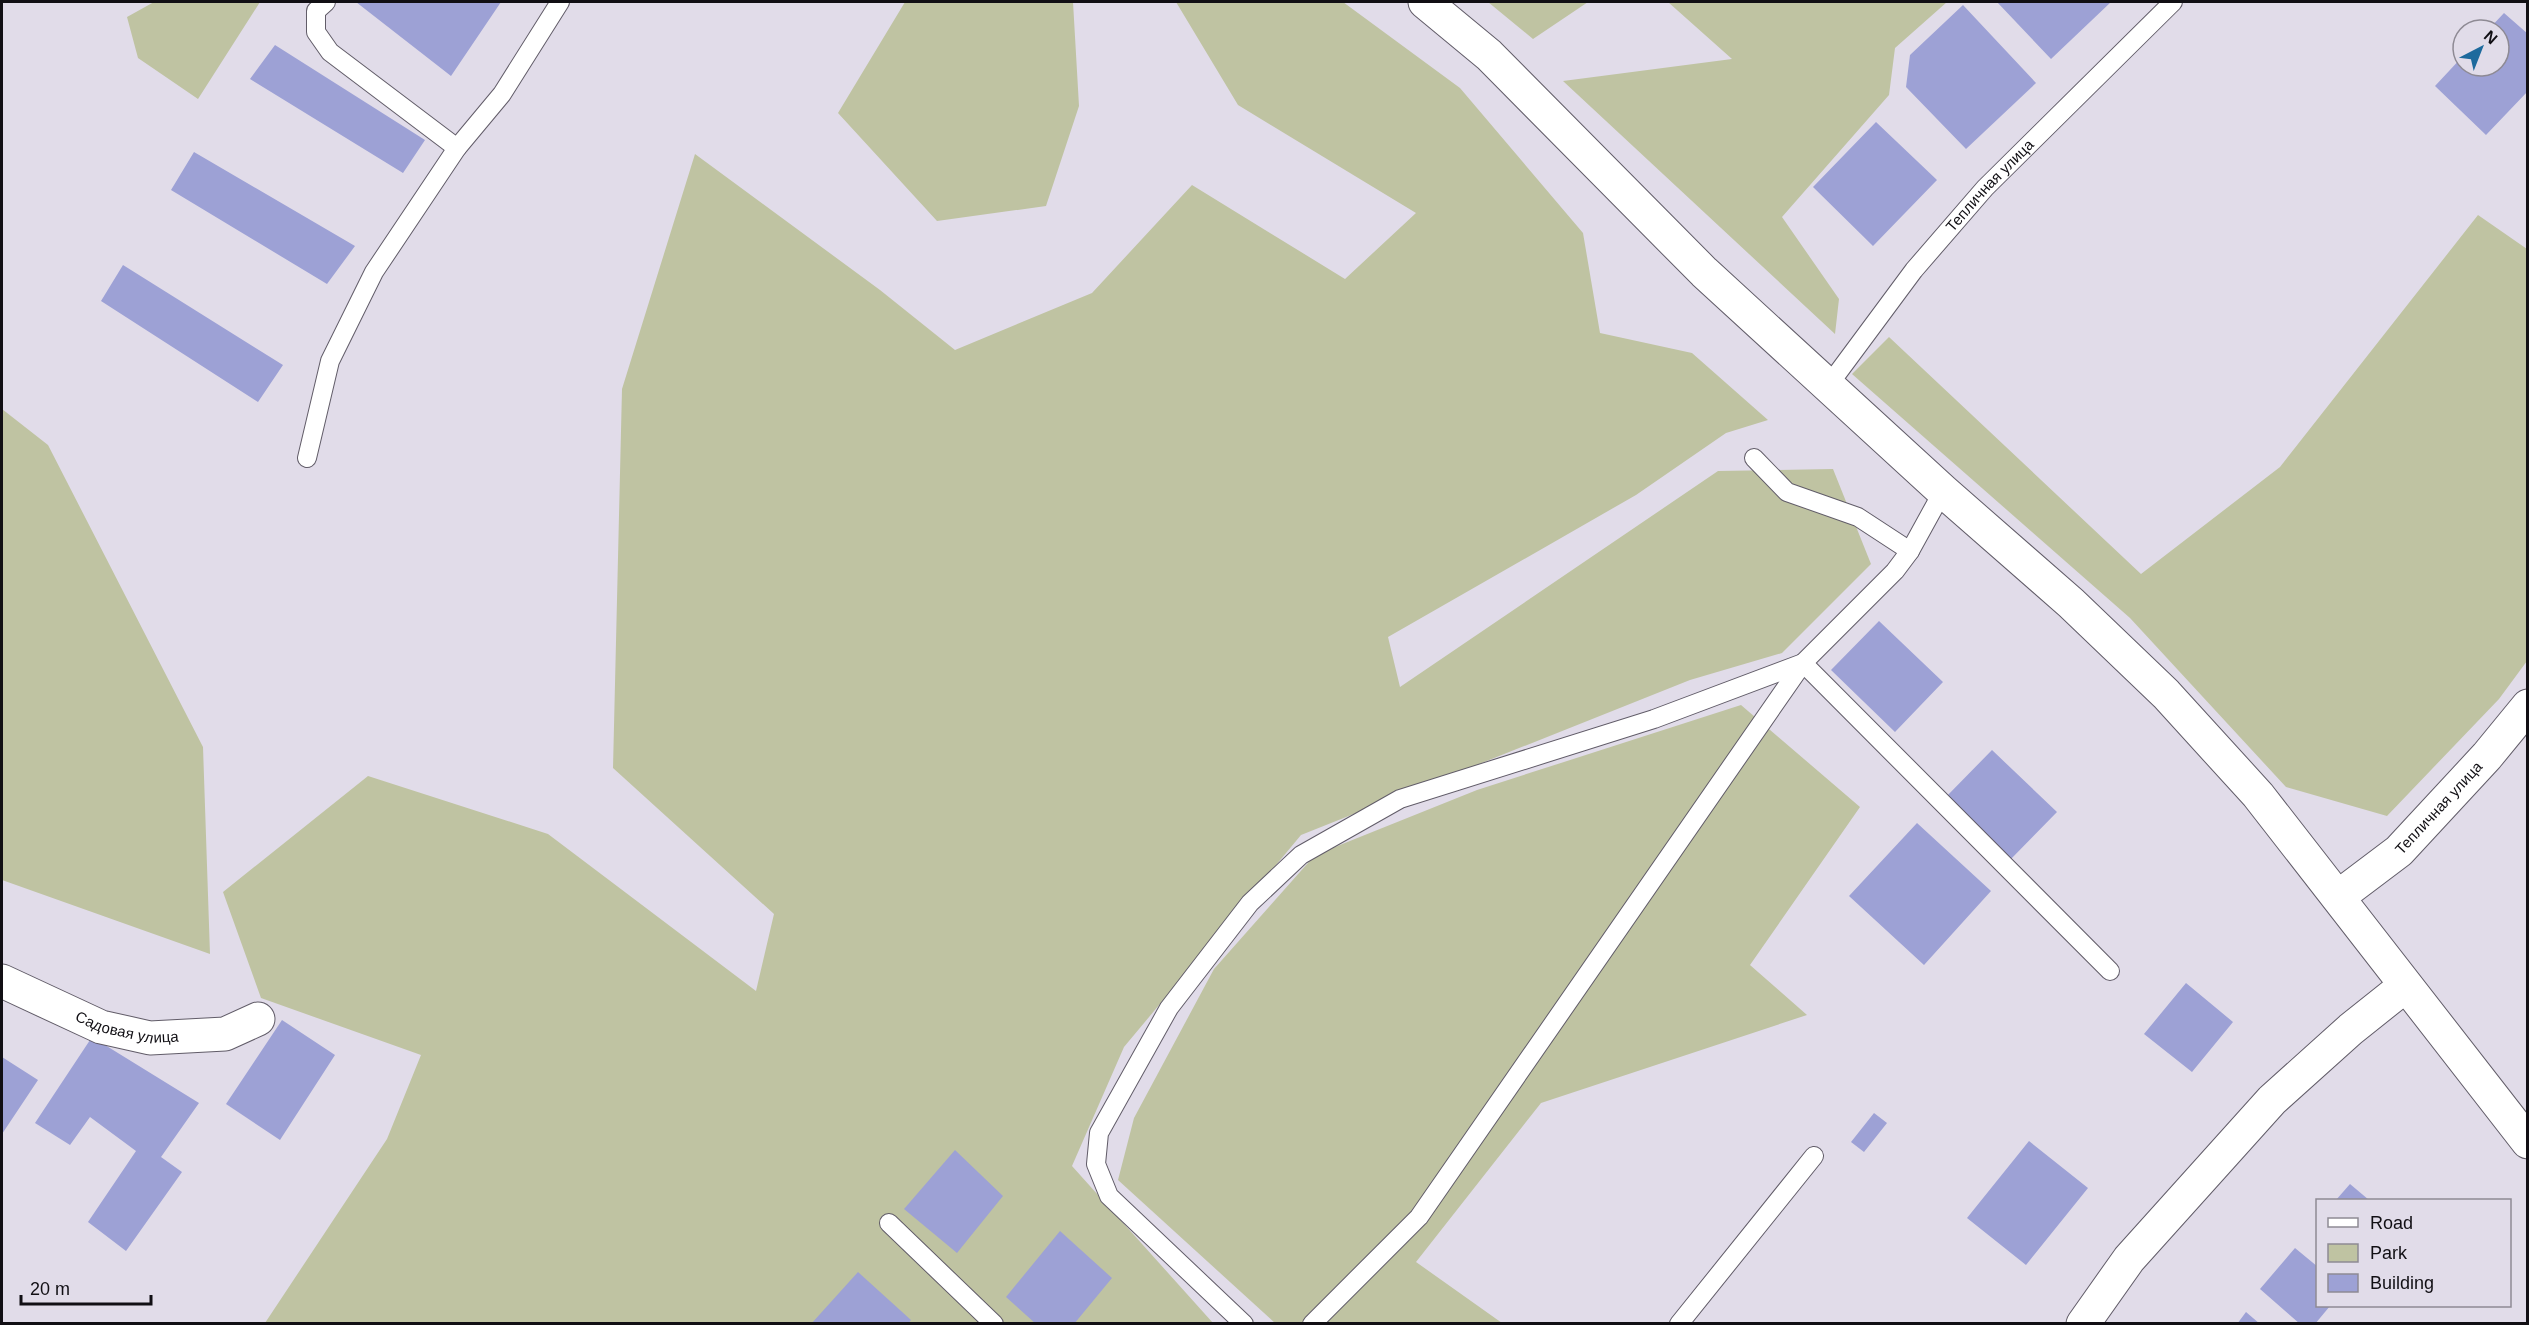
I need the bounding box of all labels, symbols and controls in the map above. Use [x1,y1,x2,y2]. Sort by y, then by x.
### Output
north arrow [2451,18,2511,78]
text: N [2481,27,2501,47]
street label: Тепличная улица [1942,135,2037,235]
street label: Тепличная улица [2391,757,2486,857]
street label: Садовая улица [73,1007,180,1047]
legend [2316,1199,2511,1307]
text: Road [2370,1213,2413,1233]
text: Park [2370,1243,2408,1263]
scale bar [21,1268,152,1306]
text: Building [2370,1273,2434,1293]
text: 20 m [30,1279,70,1299]

